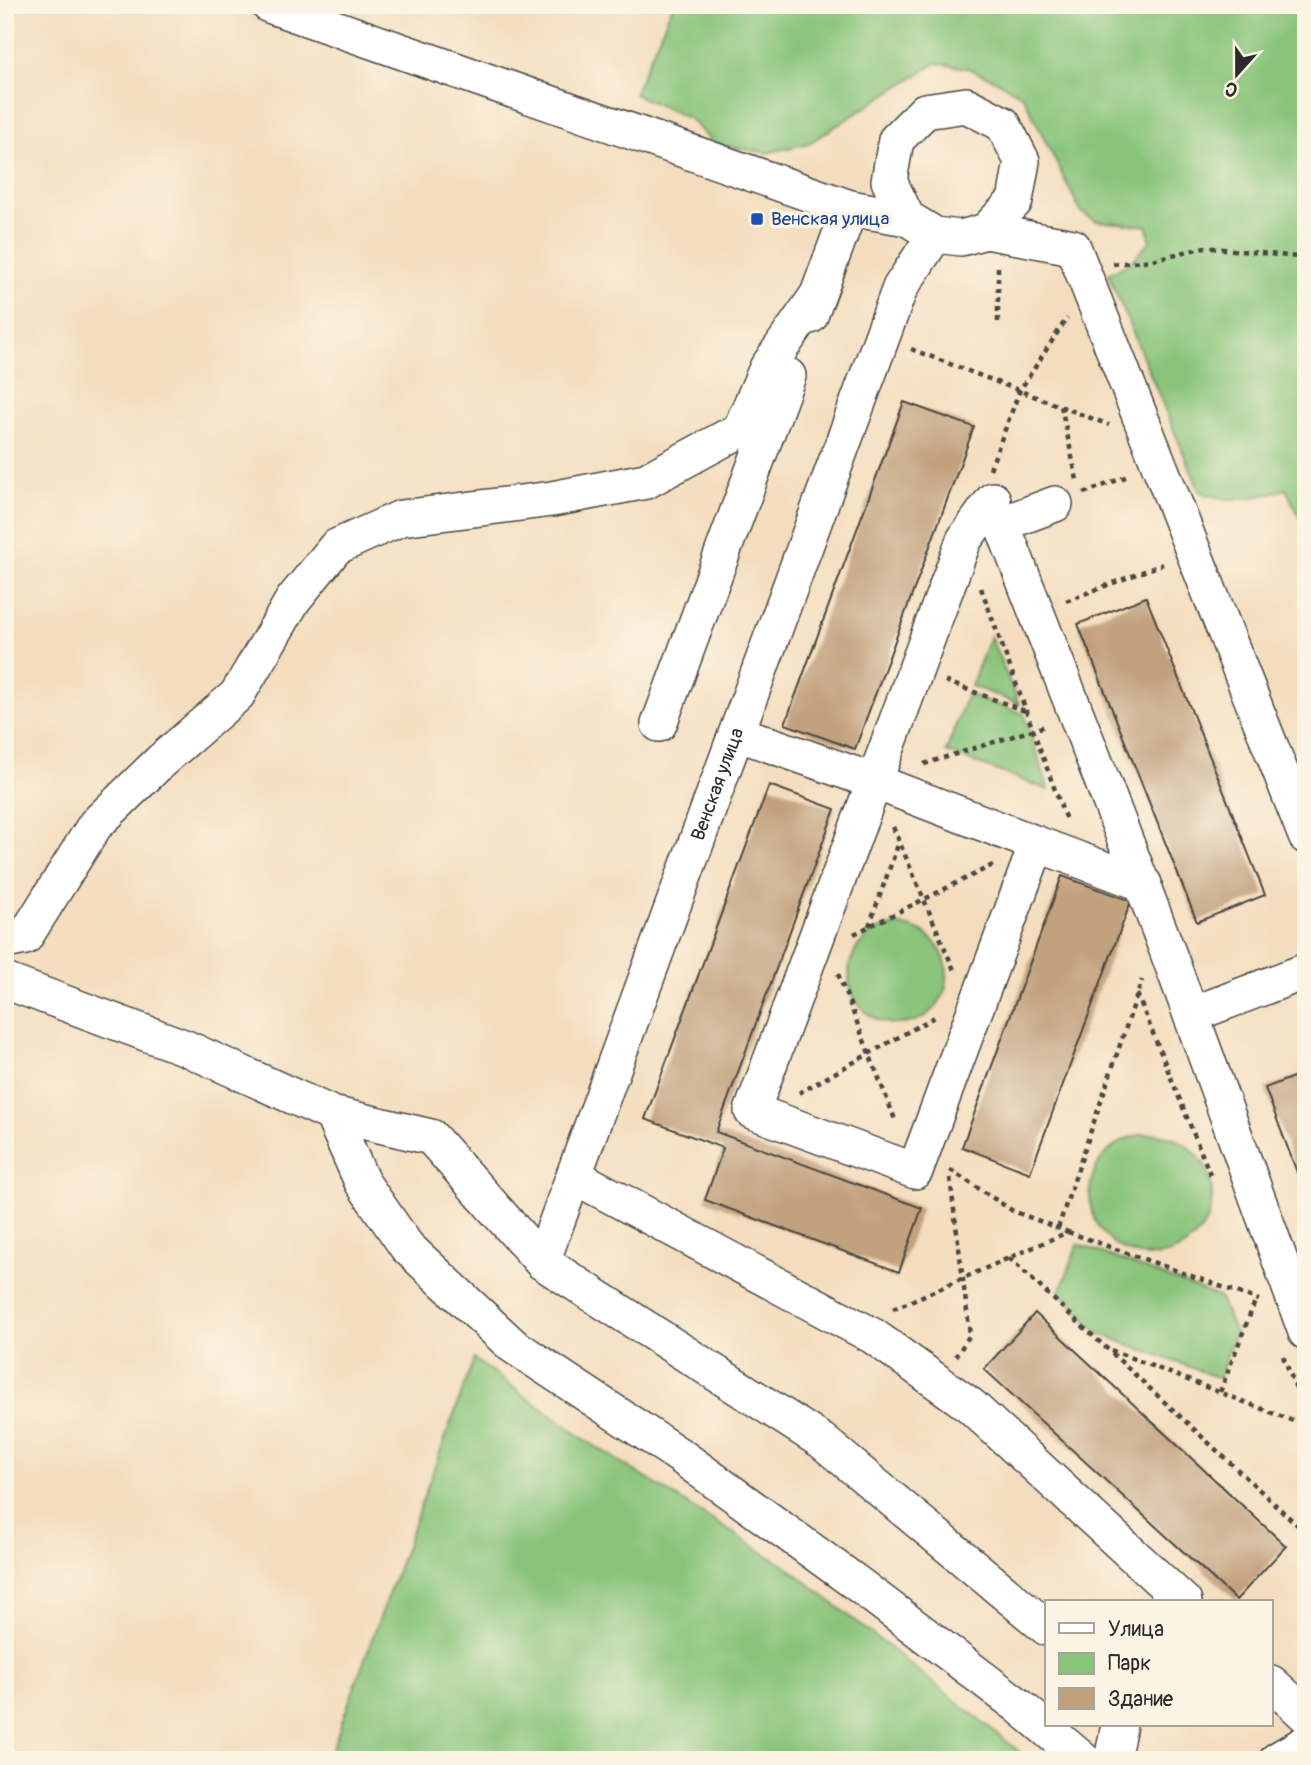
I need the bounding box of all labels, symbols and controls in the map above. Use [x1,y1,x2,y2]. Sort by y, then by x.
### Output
north arrow [1202,38,1272,108]
text: С [1221,76,1241,102]
place label: Венская улица [771,207,889,231]
marker: Венская улица [749,211,765,227]
street label: Венская улица [686,724,749,844]
legend [1045,1600,1272,1726]
text: Улица [1108,1616,1164,1643]
text: Парк [1108,1650,1151,1677]
text: Здание [1108,1686,1174,1713]

